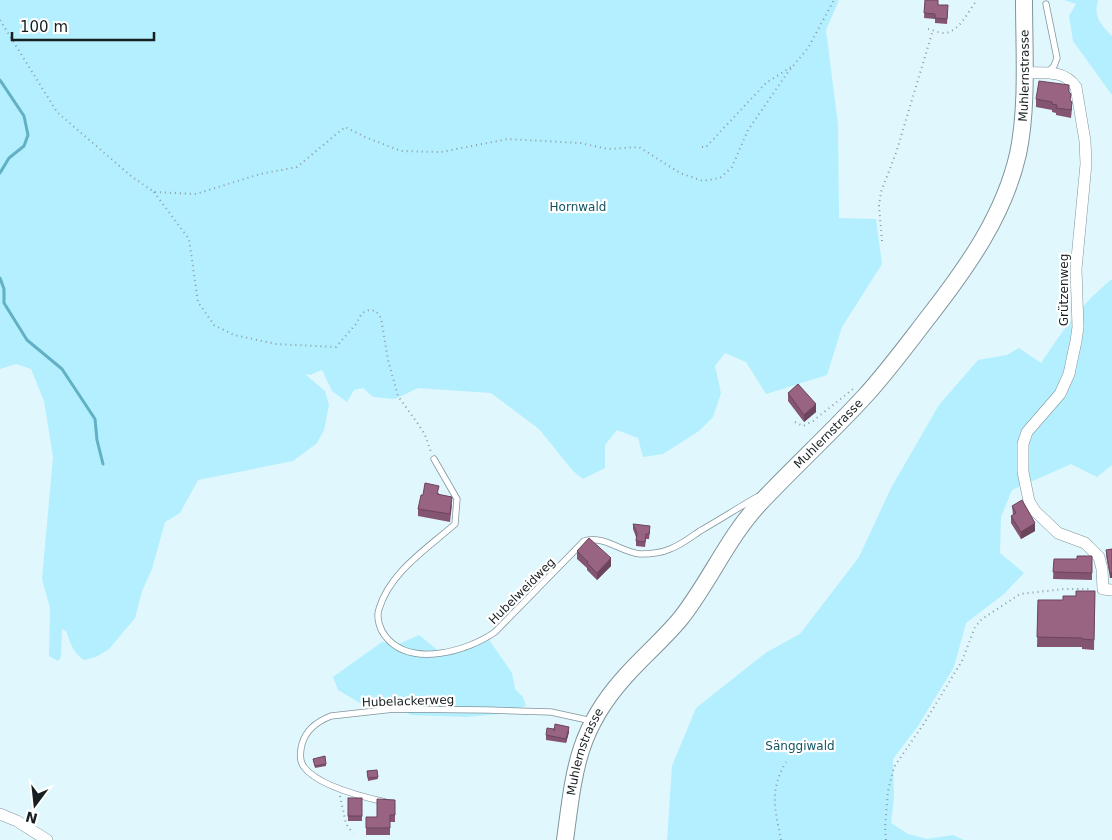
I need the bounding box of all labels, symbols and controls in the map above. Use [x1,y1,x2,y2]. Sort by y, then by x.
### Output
scale bar [12,10,155,42]
text: 100 m [20,18,68,36]
street label: Muhlernstrasse [1016,30,1032,122]
park label: Hornwald [550,200,606,214]
street label: Grützenweg [1057,254,1071,326]
street label: Muhlernstrasse [791,396,866,471]
street label: Hubelweidweg [486,555,558,627]
street label: Hubelackerweg [361,692,455,710]
street label: Muhlernstrasse [564,705,606,796]
park label: Sänggiwald [765,739,835,753]
north arrow [10,780,60,830]
text: N [24,808,39,827]

